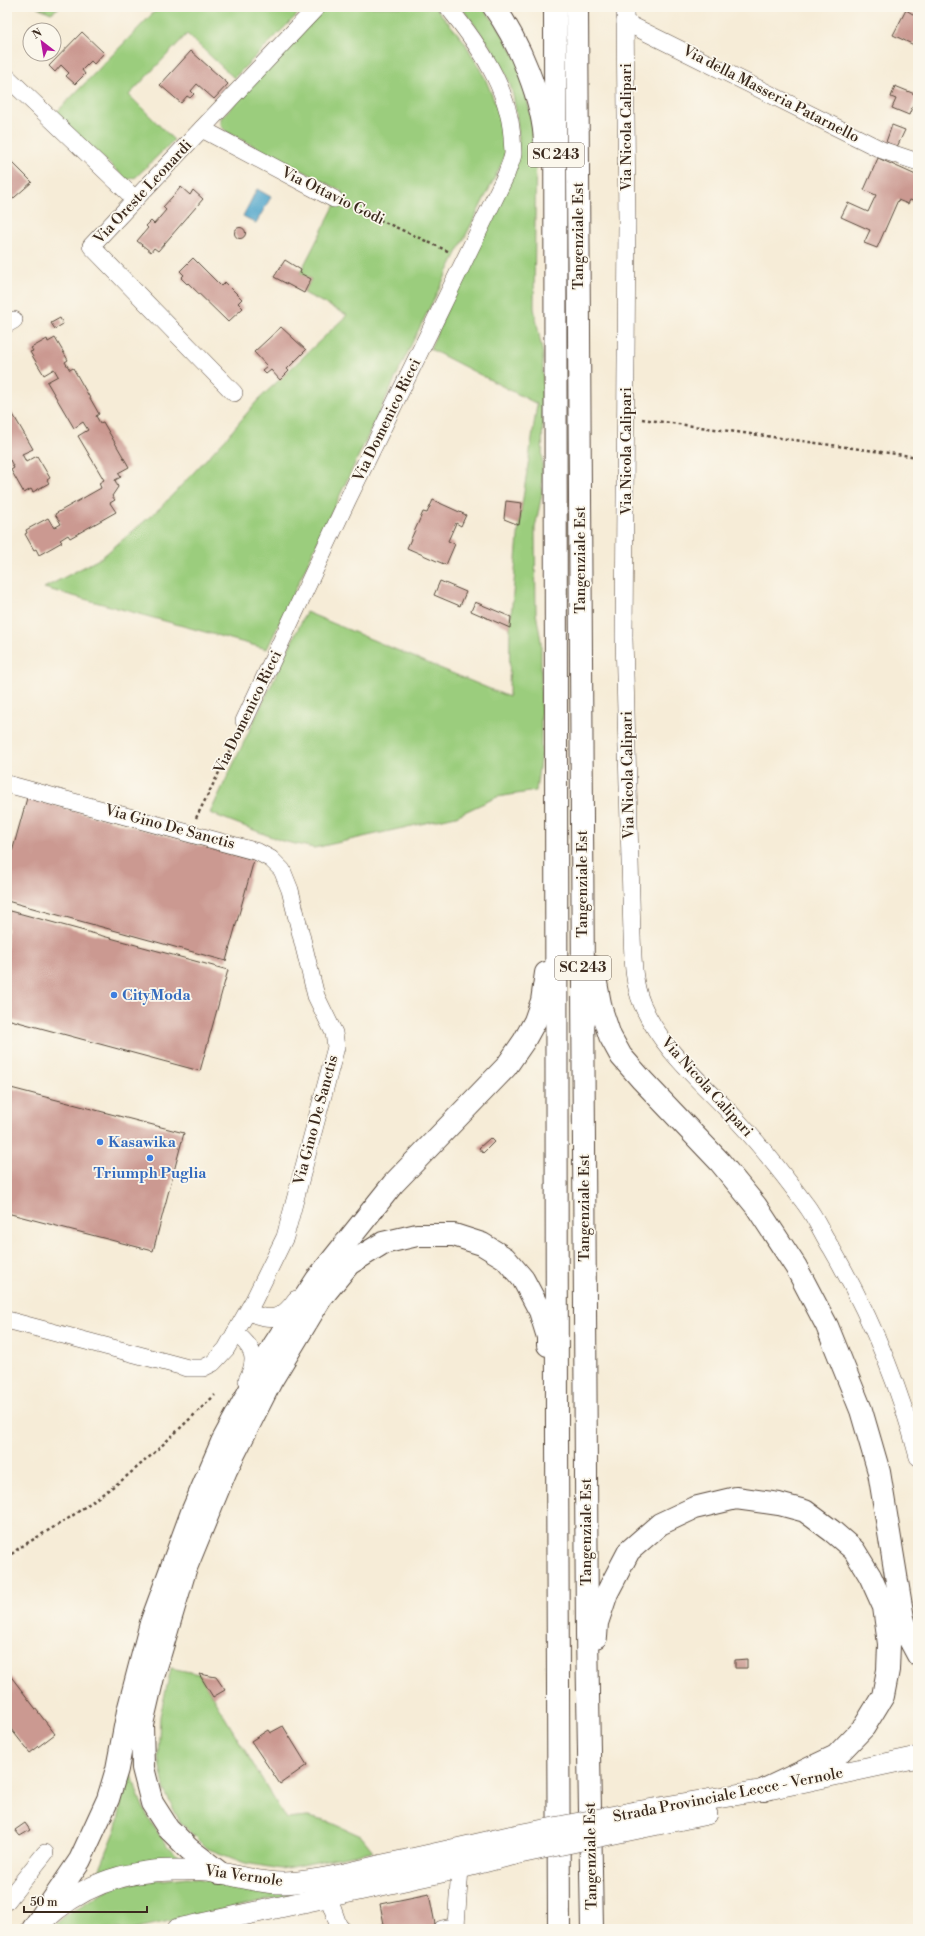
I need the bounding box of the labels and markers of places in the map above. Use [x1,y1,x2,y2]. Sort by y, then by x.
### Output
place label: CityModa [122,986,191,1005]
marker: CityModa [109,990,119,1000]
place label: Kasawika [108,1133,177,1152]
marker: Kasawika [95,1137,105,1147]
marker: Triumph Puglia [145,1153,155,1163]
place label: Triumph Puglia [94,1164,207,1183]

